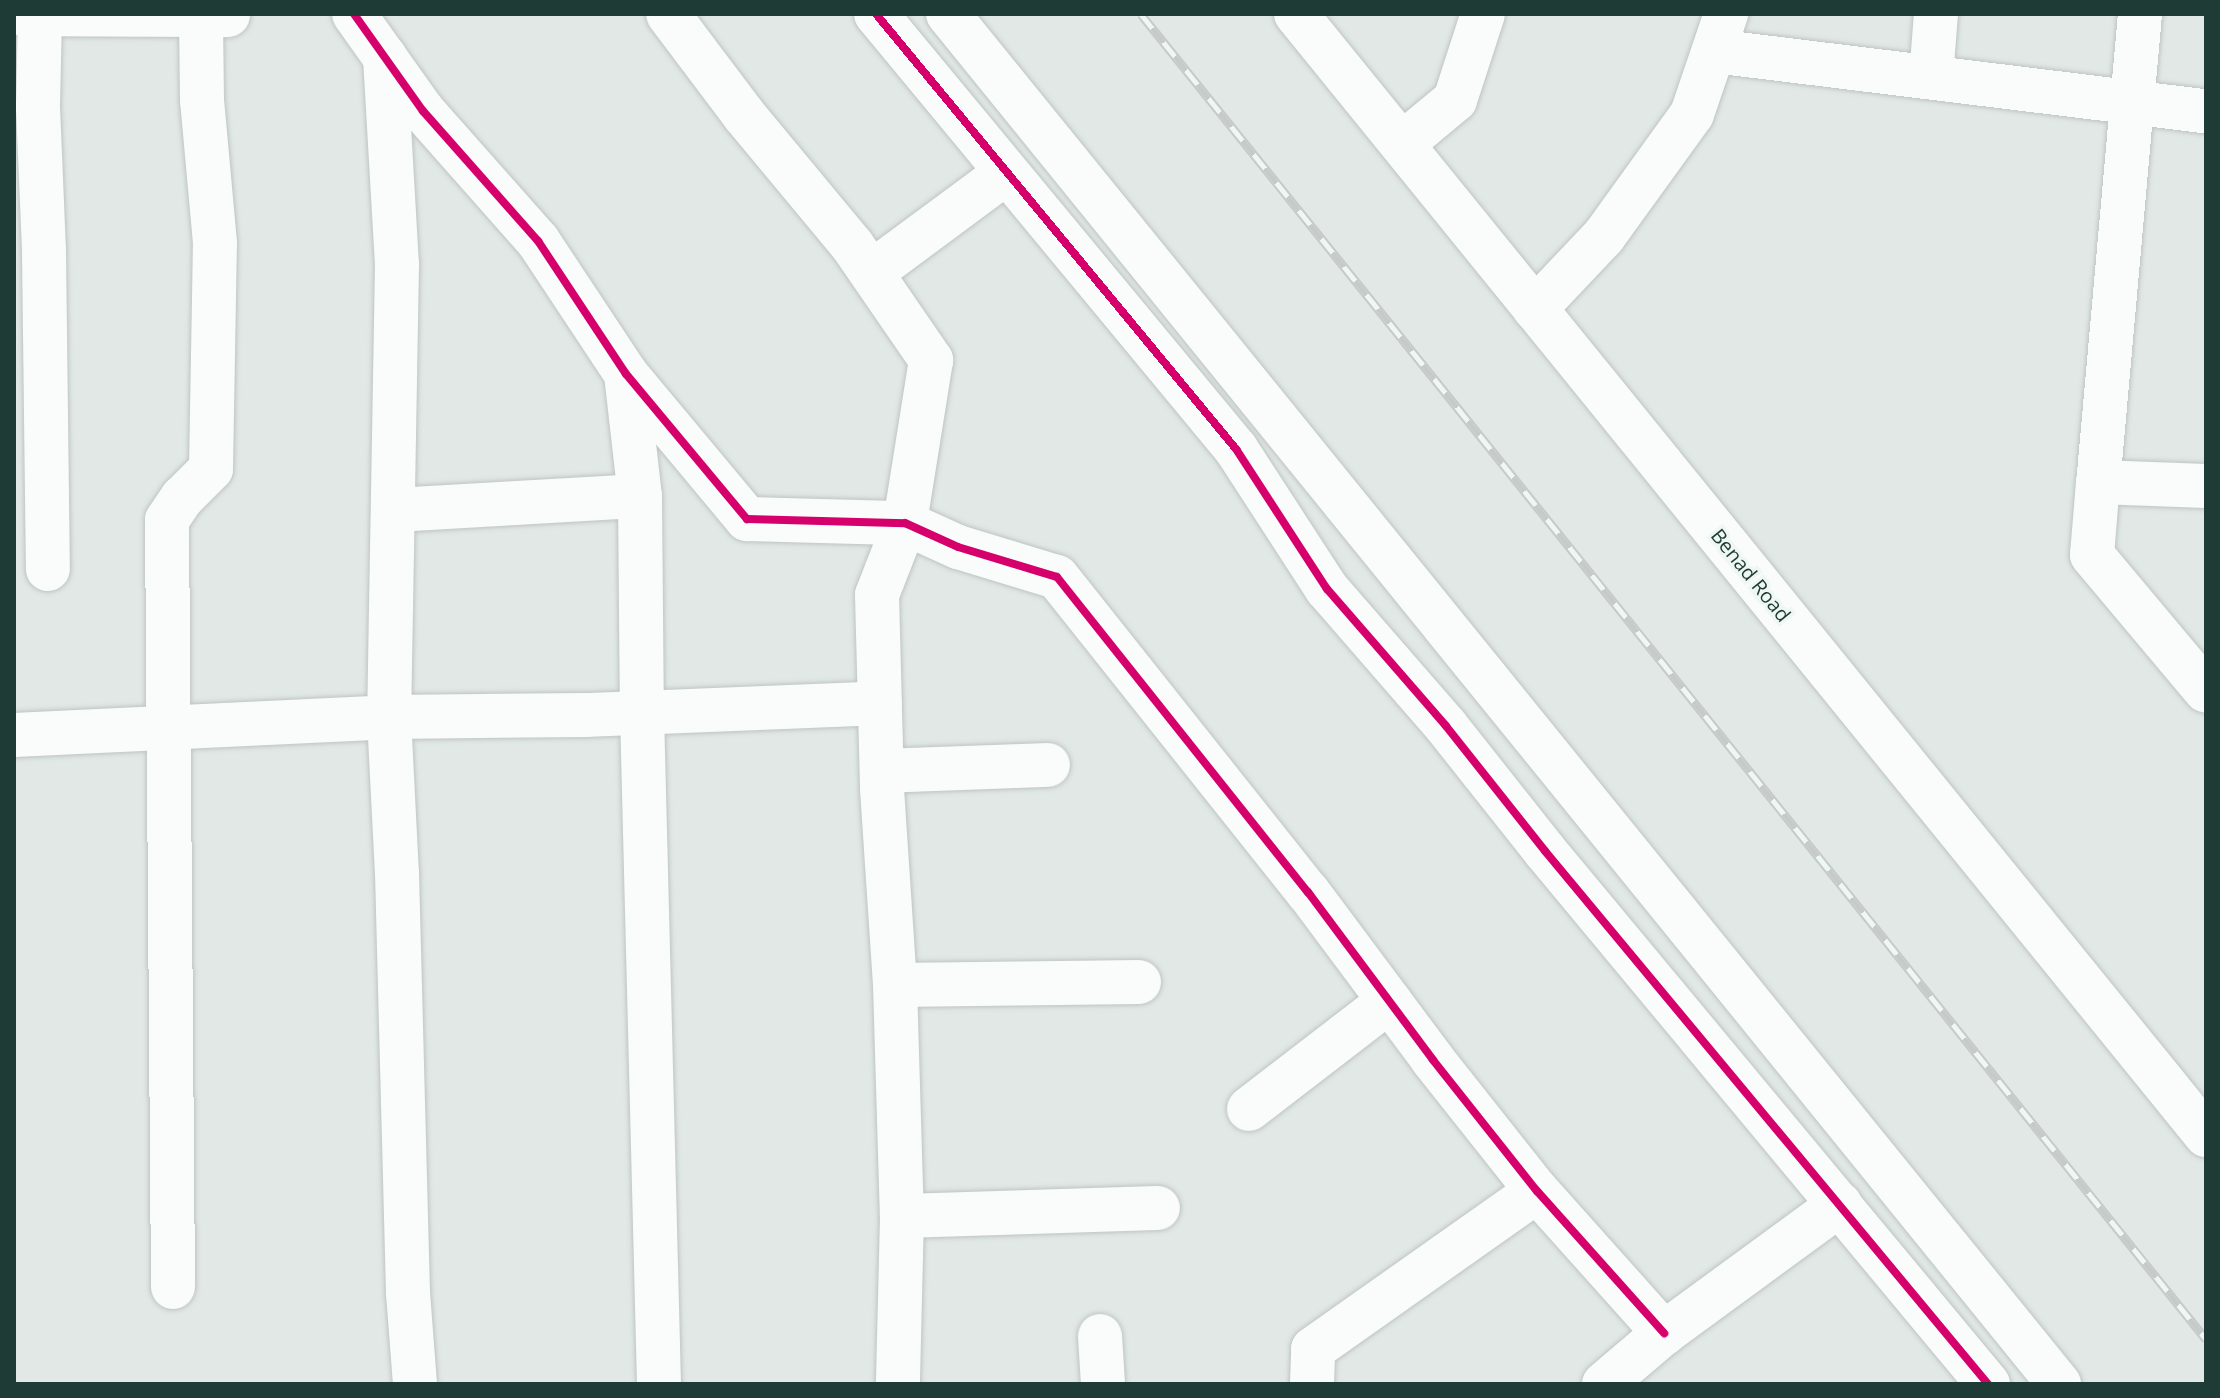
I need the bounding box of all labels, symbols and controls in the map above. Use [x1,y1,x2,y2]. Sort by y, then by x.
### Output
street label: Benad Road [1706,524,1796,626]

